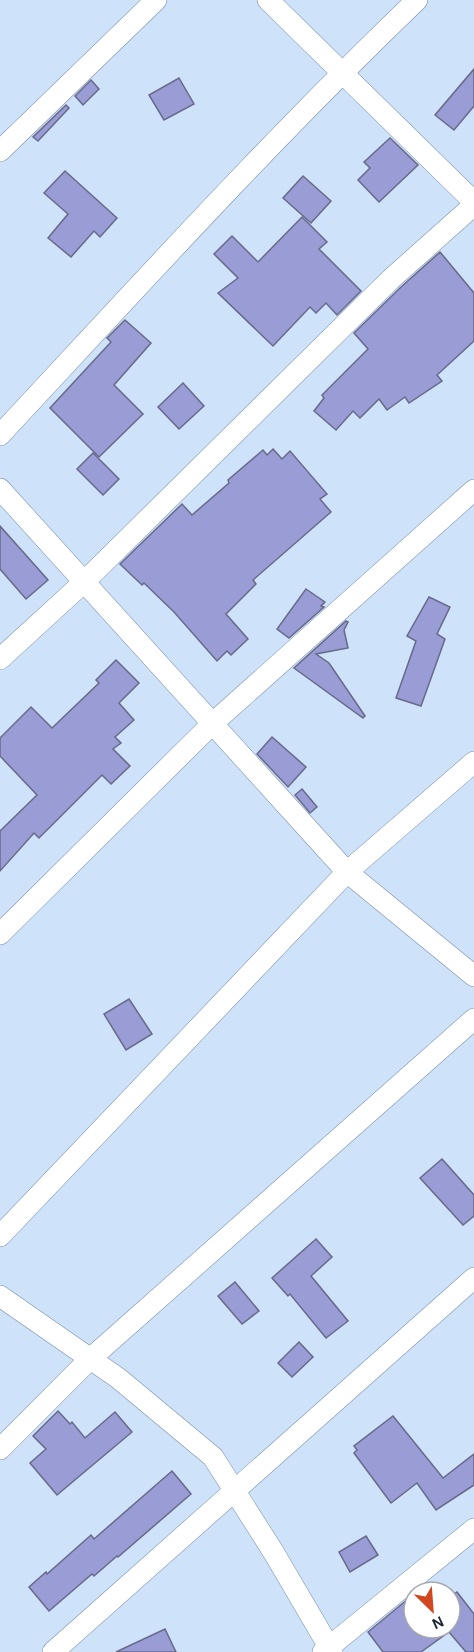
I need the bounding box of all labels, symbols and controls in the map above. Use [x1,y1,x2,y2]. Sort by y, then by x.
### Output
north arrow [402,1580,462,1640]
text: N [429,1613,446,1632]

